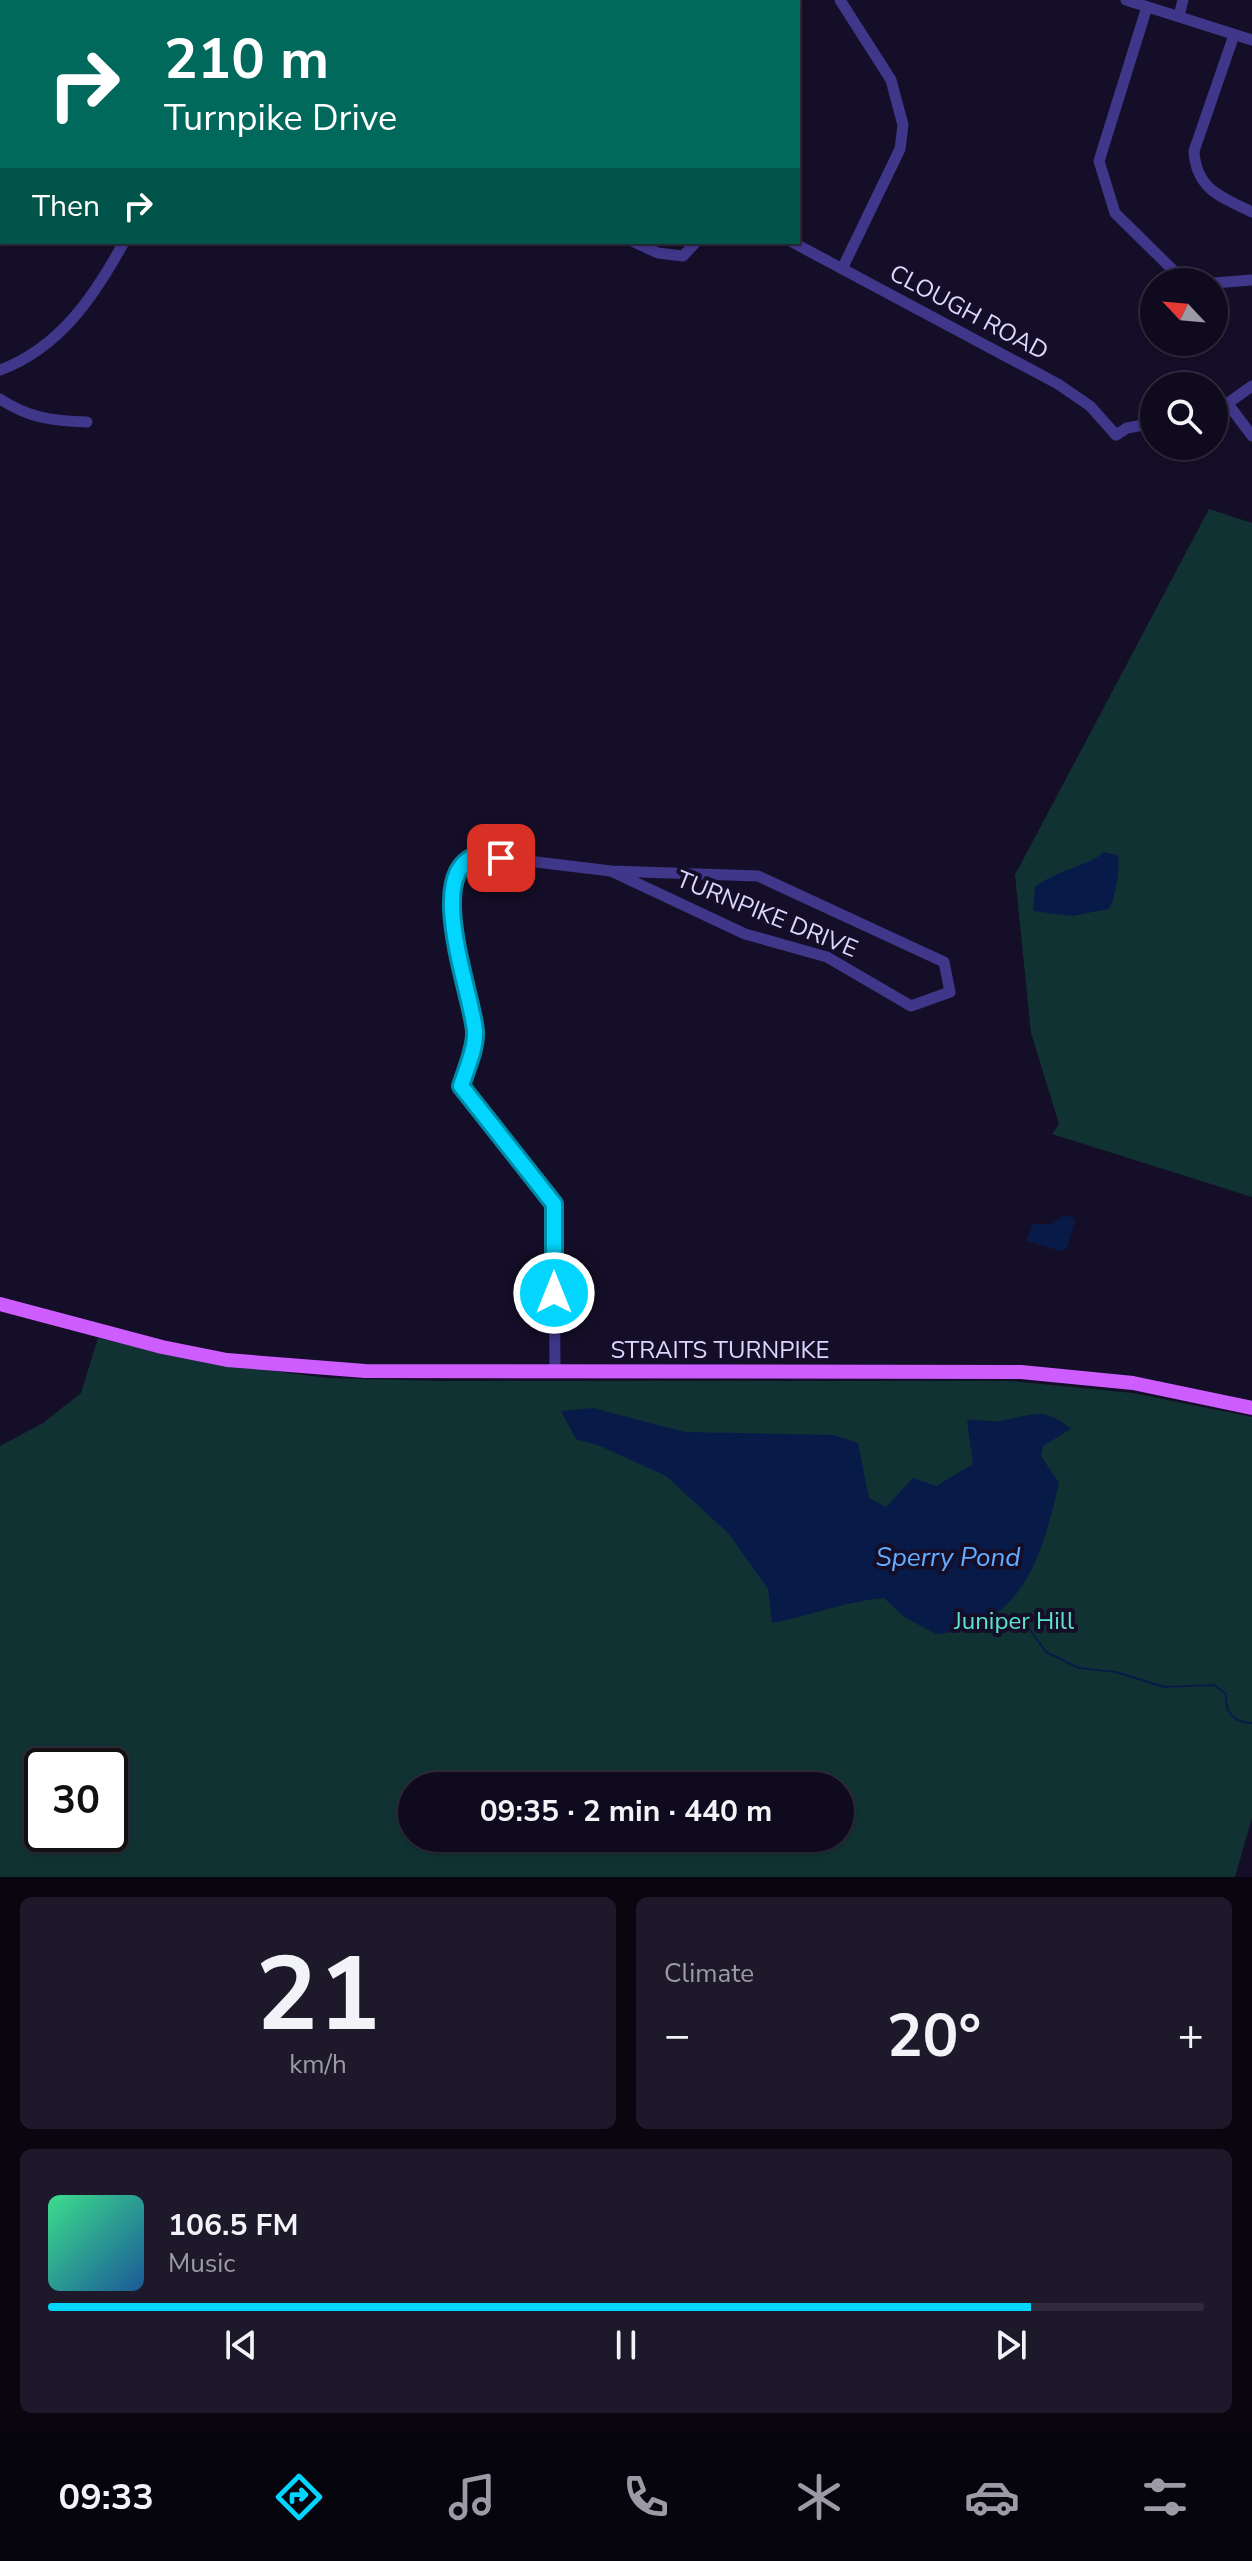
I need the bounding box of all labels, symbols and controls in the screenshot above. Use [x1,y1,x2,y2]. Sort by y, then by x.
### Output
text: 210 m [164,21,329,98]
icon: right [32,32,136,136]
text: Turnpike Drive [164,94,397,143]
icon: right [116,184,160,228]
text: Then [32,186,100,227]
street label: CLOUGH ROAD [884,257,1054,367]
north arrow [1140,268,1228,356]
map controls [1140,268,1228,460]
button: search [1140,372,1228,460]
pin [467,824,535,892]
icon: arrive [479,836,523,880]
street label: TURNPIKE DRIVE [672,863,862,965]
position arrow [512,1251,596,1335]
street label: STRAITS TURNPIKE [610,1334,830,1366]
water label: Sperry Pond [876,1540,1021,1575]
park label: Juniper Hill [953,1605,1074,1637]
speed limit sign: 30 [24,1748,128,1852]
text: 09:35 · 2 min · 440 m [480,1791,772,1832]
text: 21 [256,1924,380,2066]
text: Climate [664,1956,754,1991]
text: 20° [887,1995,981,2077]
text: − [664,2006,690,2066]
text: + [1178,2006,1204,2066]
text: km/h [289,2047,347,2082]
text: 106.5 FM [168,2205,298,2246]
text: Music [168,2246,235,2281]
icon: previous [219,2323,263,2367]
icon: pause [604,2323,648,2367]
icon: next [989,2323,1033,2367]
icon: directions [271,2469,327,2525]
icon: music [444,2469,500,2525]
icon: phone [618,2469,674,2525]
icon: climate [791,2469,847,2525]
icon: car [964,2469,1020,2525]
icon: filters [1137,2469,1193,2525]
text: 09:33 [59,2473,154,2522]

